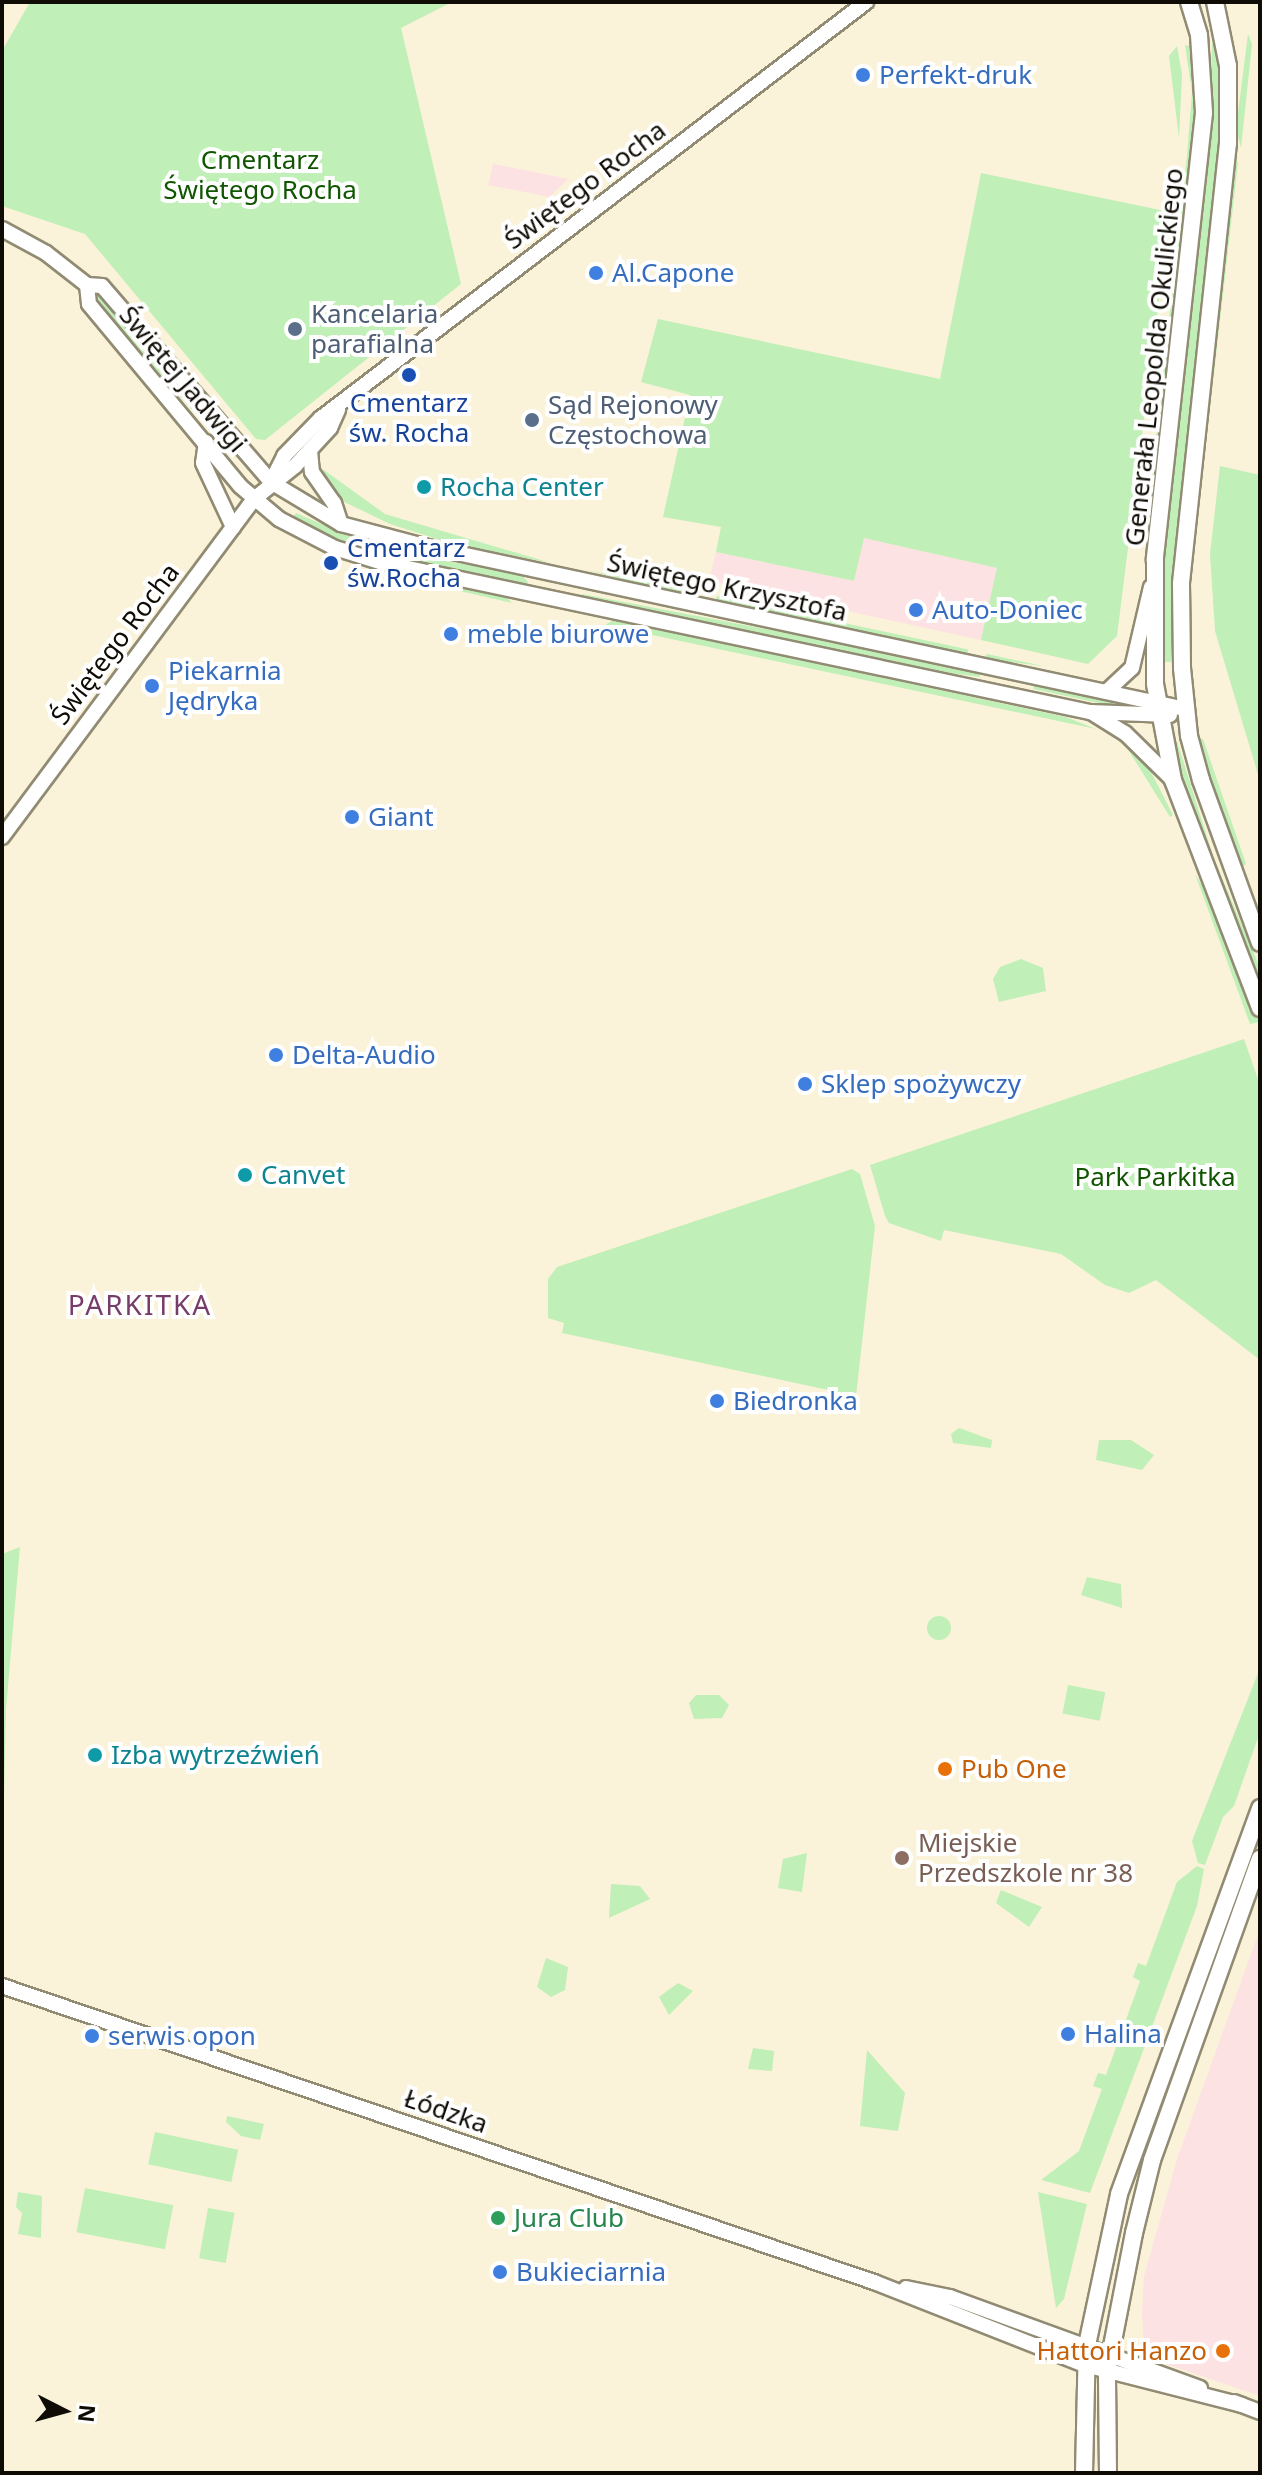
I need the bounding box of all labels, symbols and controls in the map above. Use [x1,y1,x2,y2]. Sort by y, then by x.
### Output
place label: Perfekt-druk [879,59,1032,91]
marker: Perfekt-druk [854,66,872,84]
street label: Świętego Rocha [498,114,672,256]
park label: Cmentarz Świętego Rocha [163,144,357,206]
street label: Generała Leopolda Okulickiego [1119,166,1189,548]
place label: Al.Capone [612,257,734,289]
marker: Al.Capone [587,264,605,282]
place label: Kancelaria parafialna [311,298,438,360]
street label: Świętej Jadwigi [113,300,253,458]
marker: Kancelaria parafialna [286,320,304,338]
marker: Cmentarz św. Rocha [400,366,418,384]
place label: Cmentarz św. Rocha [349,387,469,448]
place label: Sąd Rejonowy Częstochowa [548,389,718,450]
marker: Sąd Rejonowy Częstochowa [523,411,541,429]
place label: Rocha Center [440,471,604,503]
marker: Rocha Center [415,478,433,496]
place label: Cmentarz św.Rocha [347,532,465,594]
street label: Świętego Krzysztofa [604,546,850,628]
marker: Cmentarz św.Rocha [322,554,340,572]
street label: Świętego Rocha [44,557,186,731]
place label: Auto-Doniec [932,594,1083,626]
marker: Auto-Doniec [907,601,925,619]
place label: meble biurowe [467,618,649,650]
marker: meble biurowe [442,625,460,643]
place label: Piekarnia Jędryka [168,655,282,716]
marker: Piekarnia Jędryka [143,677,161,695]
place label: Giant [368,801,434,833]
marker: Giant [343,808,361,826]
place label: Delta-Audio [292,1039,436,1071]
marker: Delta-Audio [267,1046,285,1064]
place label: Sklep spożywczy [821,1068,1021,1100]
marker: Sklep spożywczy [796,1075,814,1093]
place label: Canvet [261,1159,345,1191]
park label: Park Parkitka [1074,1161,1236,1193]
marker: Canvet [236,1166,254,1184]
district label: PARKITKA [68,1287,212,1321]
place label: Biedronka [733,1385,858,1417]
marker: Biedronka [708,1392,726,1410]
place label: Izba wytrzeźwień [111,1739,320,1771]
marker: Izba wytrzeźwień [86,1746,104,1764]
place label: Pub One [961,1753,1067,1785]
marker: Pub One [936,1760,954,1778]
place label: Miejskie Przedszkole nr 38 [918,1827,1133,1888]
marker: Miejskie Przedszkole nr 38 [893,1849,911,1867]
place label: Halina [1084,2018,1162,2050]
place label: serwis opon [108,2020,256,2052]
marker: Halina [1059,2025,1077,2043]
marker: serwis opon [83,2027,101,2045]
street label: Łódzka [400,2082,492,2140]
place label: Jura Club [514,2202,624,2234]
marker: Jura Club [489,2209,507,2227]
place label: Bukieciarnia [516,2256,666,2288]
marker: Bukieciarnia [491,2263,509,2281]
place label: Hattori Hanzo [1037,2335,1207,2367]
marker: Hattori Hanzo [1214,2342,1232,2360]
north arrow [24,2371,104,2451]
text: N [72,2403,104,2424]

